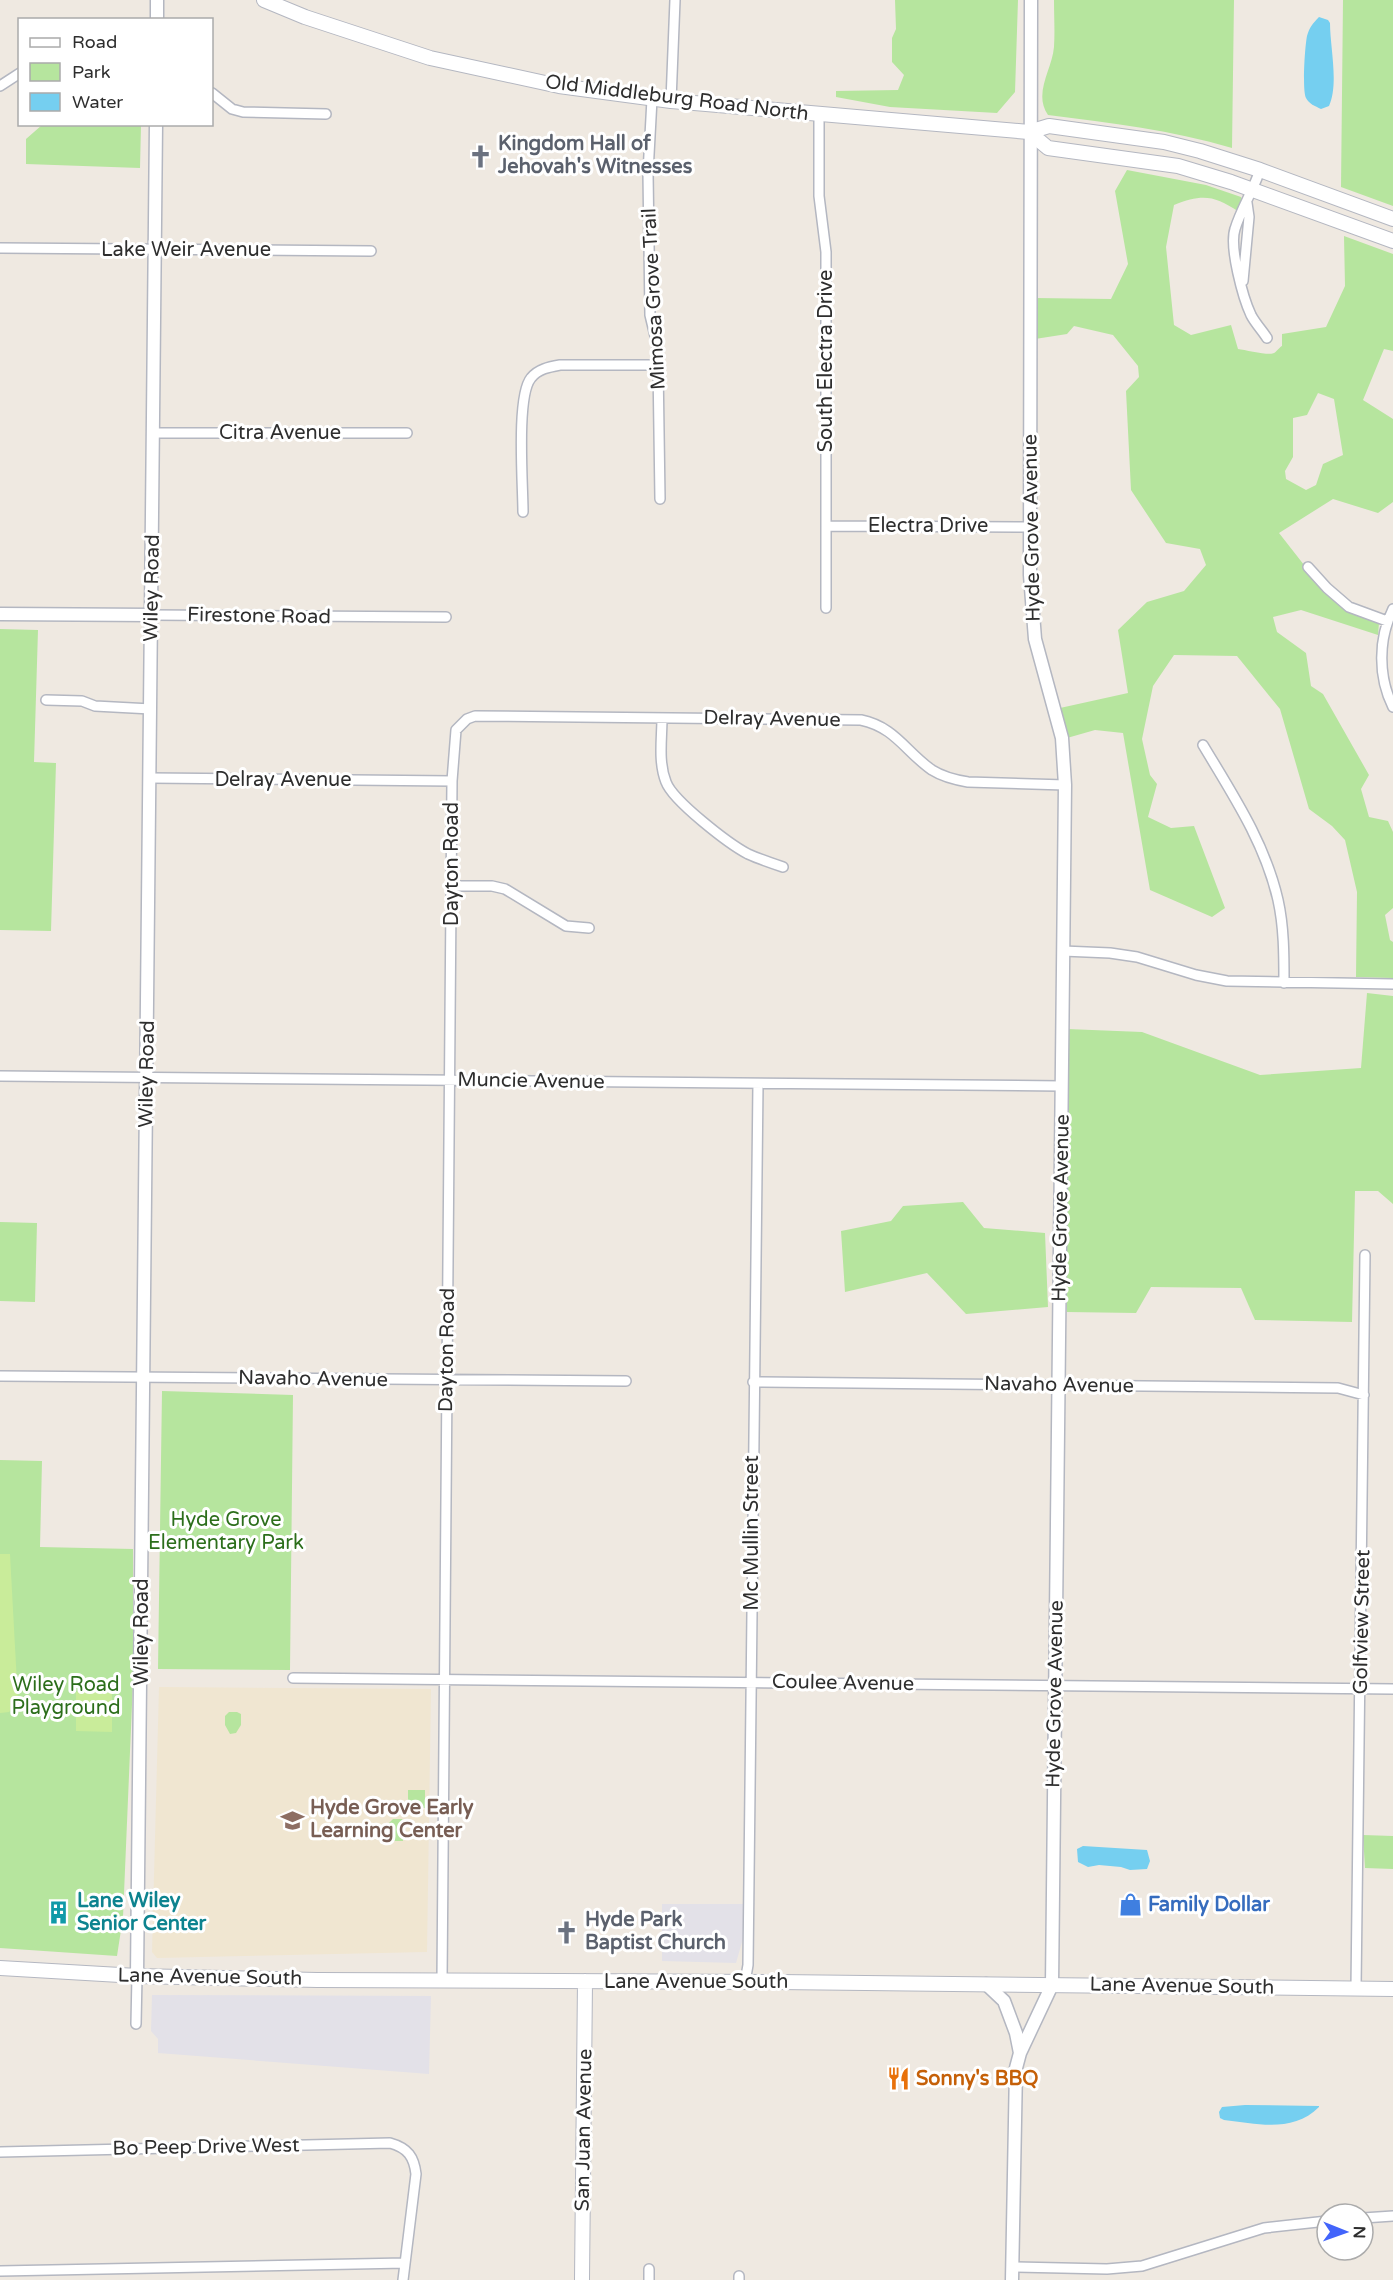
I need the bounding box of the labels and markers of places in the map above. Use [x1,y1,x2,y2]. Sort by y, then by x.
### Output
place label: Kingdom Hall of Jehovah's Witnesses [497,132,693,179]
church icon: Kingdom Hall of Jehovah's Witnesses [467,143,493,169]
place label: Hyde Grove Early Learning Center [310,1796,474,1843]
school or university icon: Hyde Grove Early Learning Center [279,1807,305,1833]
place label: Lane Wiley Senior Center [77,1889,206,1936]
shop icon: Family Dollar [1117,1892,1143,1918]
place label: Family Dollar [1148,1893,1270,1917]
building icon: Lane Wiley Senior Center [46,1900,72,1926]
place label: Hyde Park Baptist Church [585,1908,726,1955]
church icon: Hyde Park Baptist Church [554,1919,580,1945]
restaurant icon: Sonny's BBQ [885,2066,911,2092]
place label: Sonny's BBQ [916,2067,1039,2091]

